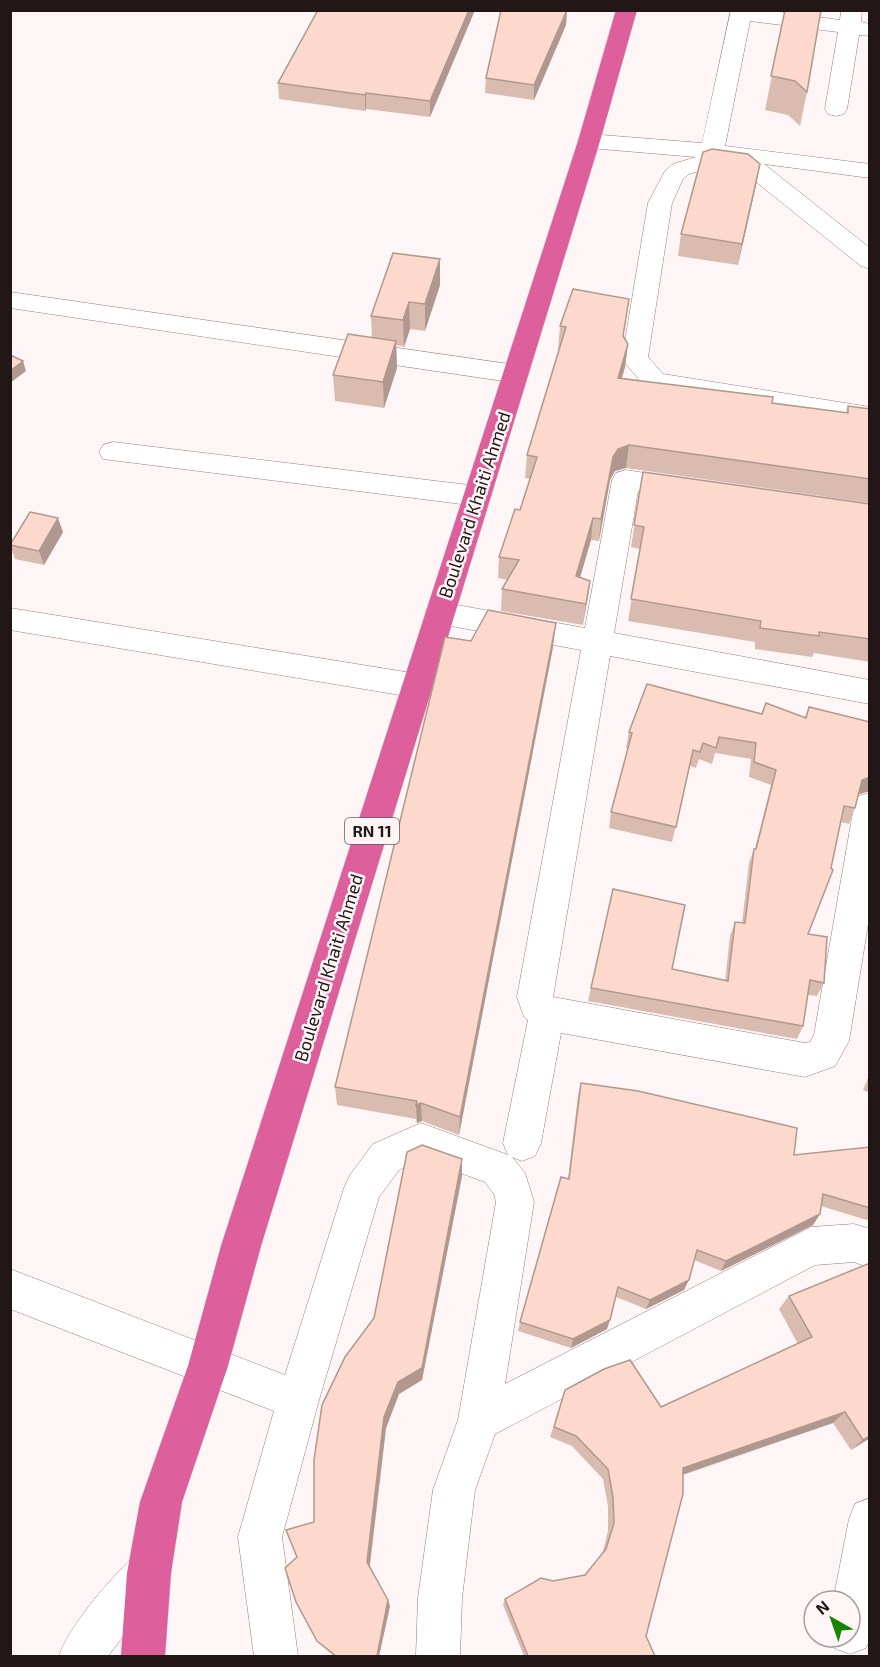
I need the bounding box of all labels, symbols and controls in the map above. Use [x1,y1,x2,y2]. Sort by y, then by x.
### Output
street label: Boulevard Khaiti Ahmed [433,409,515,601]
road number: RN 11 [345,818,399,844]
street label: Boulevard Khaiti Ahmed [289,871,367,1064]
north arrow [802,1589,862,1649]
text: N [812,1596,833,1618]

